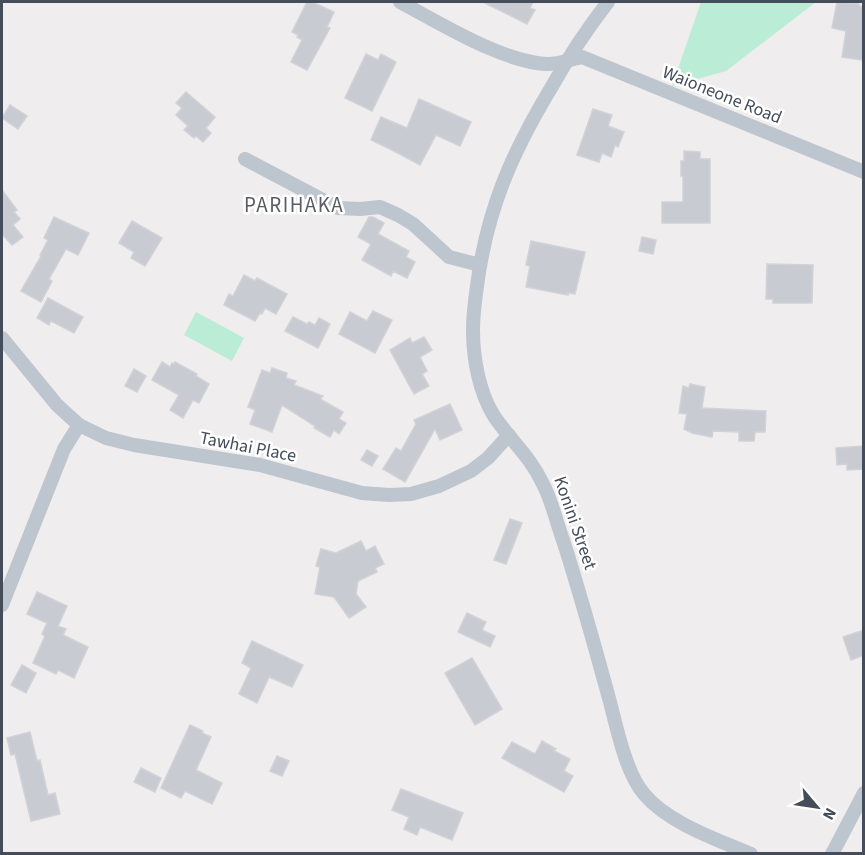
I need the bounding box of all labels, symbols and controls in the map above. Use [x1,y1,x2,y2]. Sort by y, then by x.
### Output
street label: Waioneone Road [659,60,785,130]
district label: PARIHAKA [244,190,344,220]
street label: Tawhai Place [198,425,298,469]
street label: Konini Street [547,473,603,573]
north arrow [787,777,847,837]
text: N [817,804,841,824]

